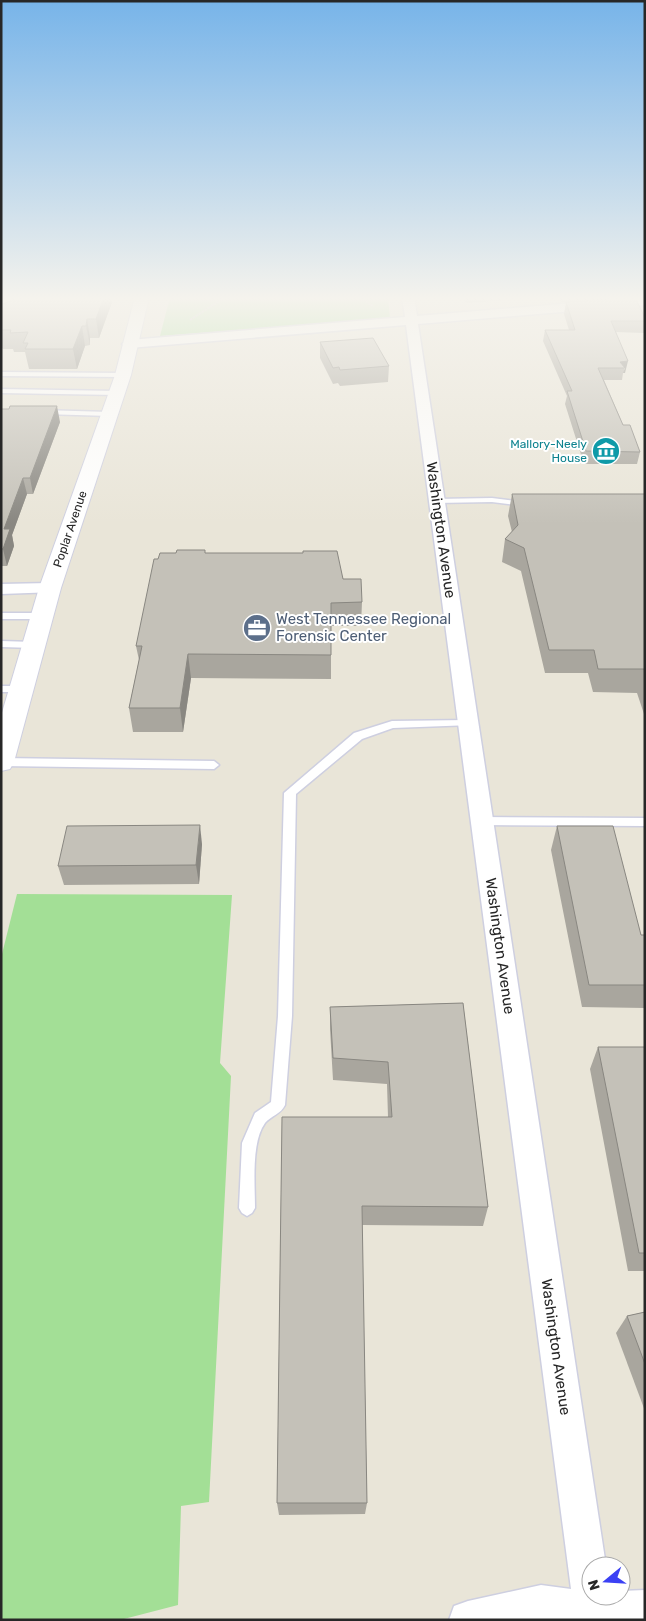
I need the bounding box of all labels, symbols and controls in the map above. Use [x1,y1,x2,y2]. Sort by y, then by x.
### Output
museum icon: Mallory-Neely House [591,436,621,466]
place label: Mallory-Neely House [510,437,587,465]
street label: Washington Avenue [422,461,460,599]
street label: Poplar Avenue [50,489,90,569]
place label: West Tennessee Regional Forensic Center [276,610,451,645]
office icon: West Tennessee Regional Forensic Center [242,613,272,643]
street label: Washington Avenue [481,877,519,1015]
street label: Washington Avenue [537,1278,575,1416]
north arrow [581,1556,631,1606]
text: N [584,1577,604,1592]

